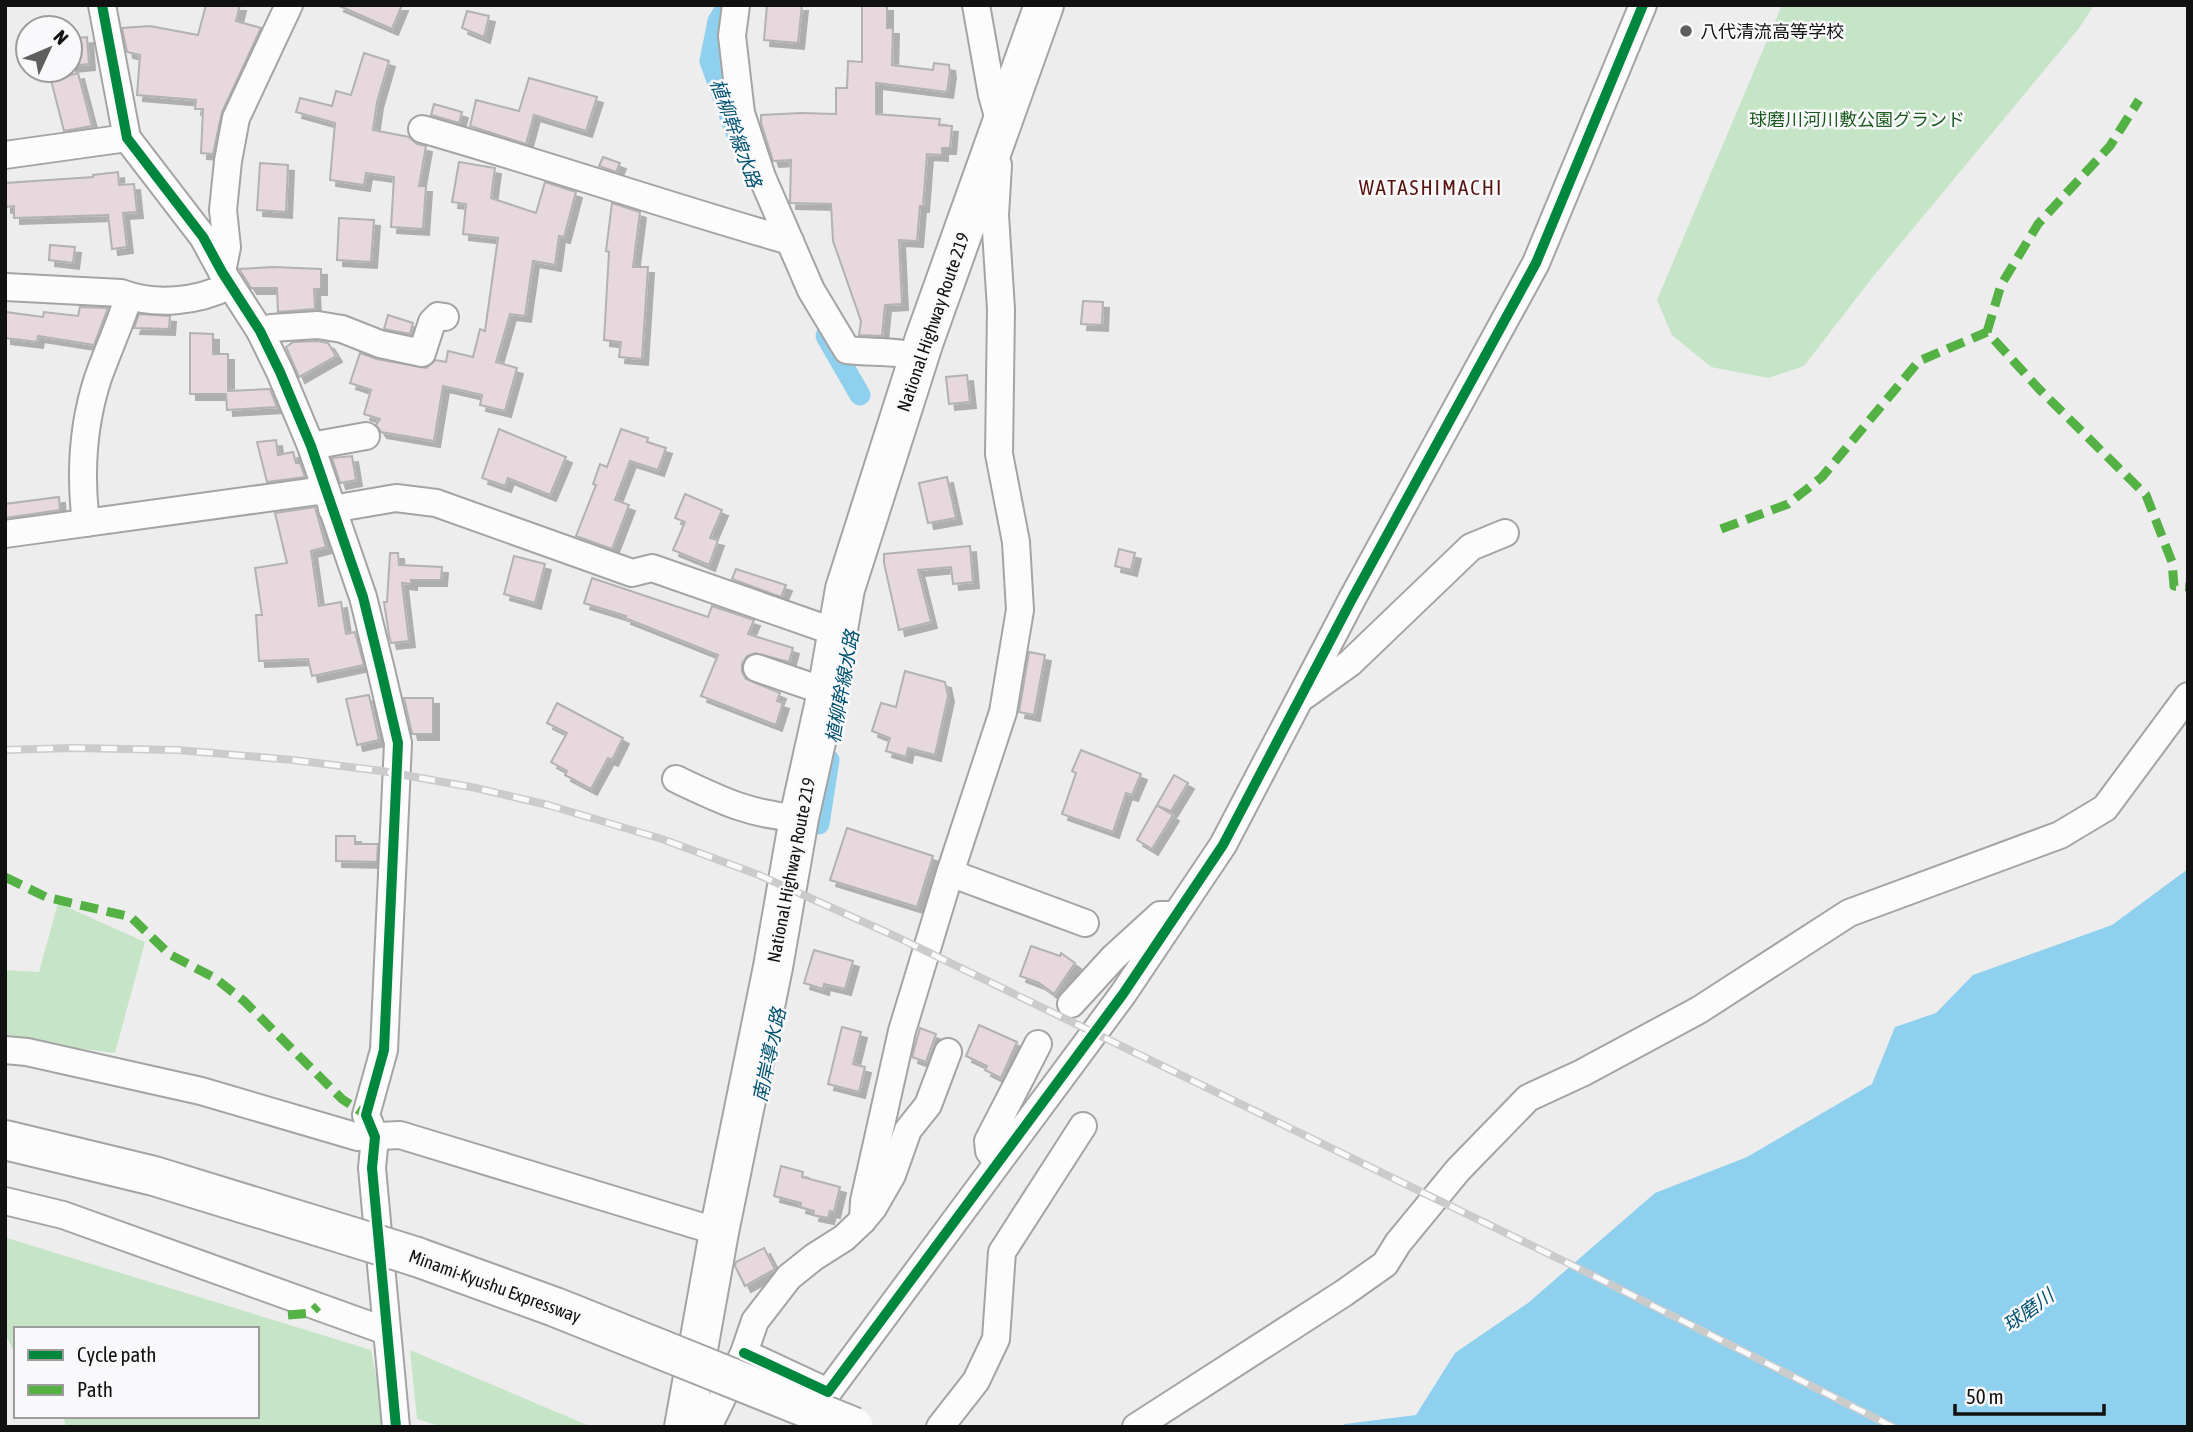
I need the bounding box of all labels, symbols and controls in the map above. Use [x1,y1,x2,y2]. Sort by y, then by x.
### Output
north arrow [14,14,84,84]
place label: 八代清流高等学校 [1700,21,1844,42]
marker: 八代清流高等学校 [1678,23,1694,39]
text: N [49,26,73,49]
water label: 植柳幹線水路 [706,76,767,192]
park label: 球磨川河川敷公園グランド [1749,109,1965,130]
district label: WATASHIMACHI [1359,175,1503,199]
street label: National Highway Route 219 [892,230,974,414]
water label: 植柳幹線水路 [821,627,863,745]
street label: National Highway Route 219 [763,776,819,964]
water label: 南岸導水路 [748,1004,790,1104]
street label: Minami-Kyushu Expressway [406,1245,584,1327]
water label: 球磨川 [1998,1283,2059,1336]
legend [14,1327,259,1418]
text: Cycle path [77,1342,156,1366]
scale bar [1955,1372,2104,1416]
text: Path [77,1377,113,1401]
text: 50 m [1966,1384,2004,1408]

